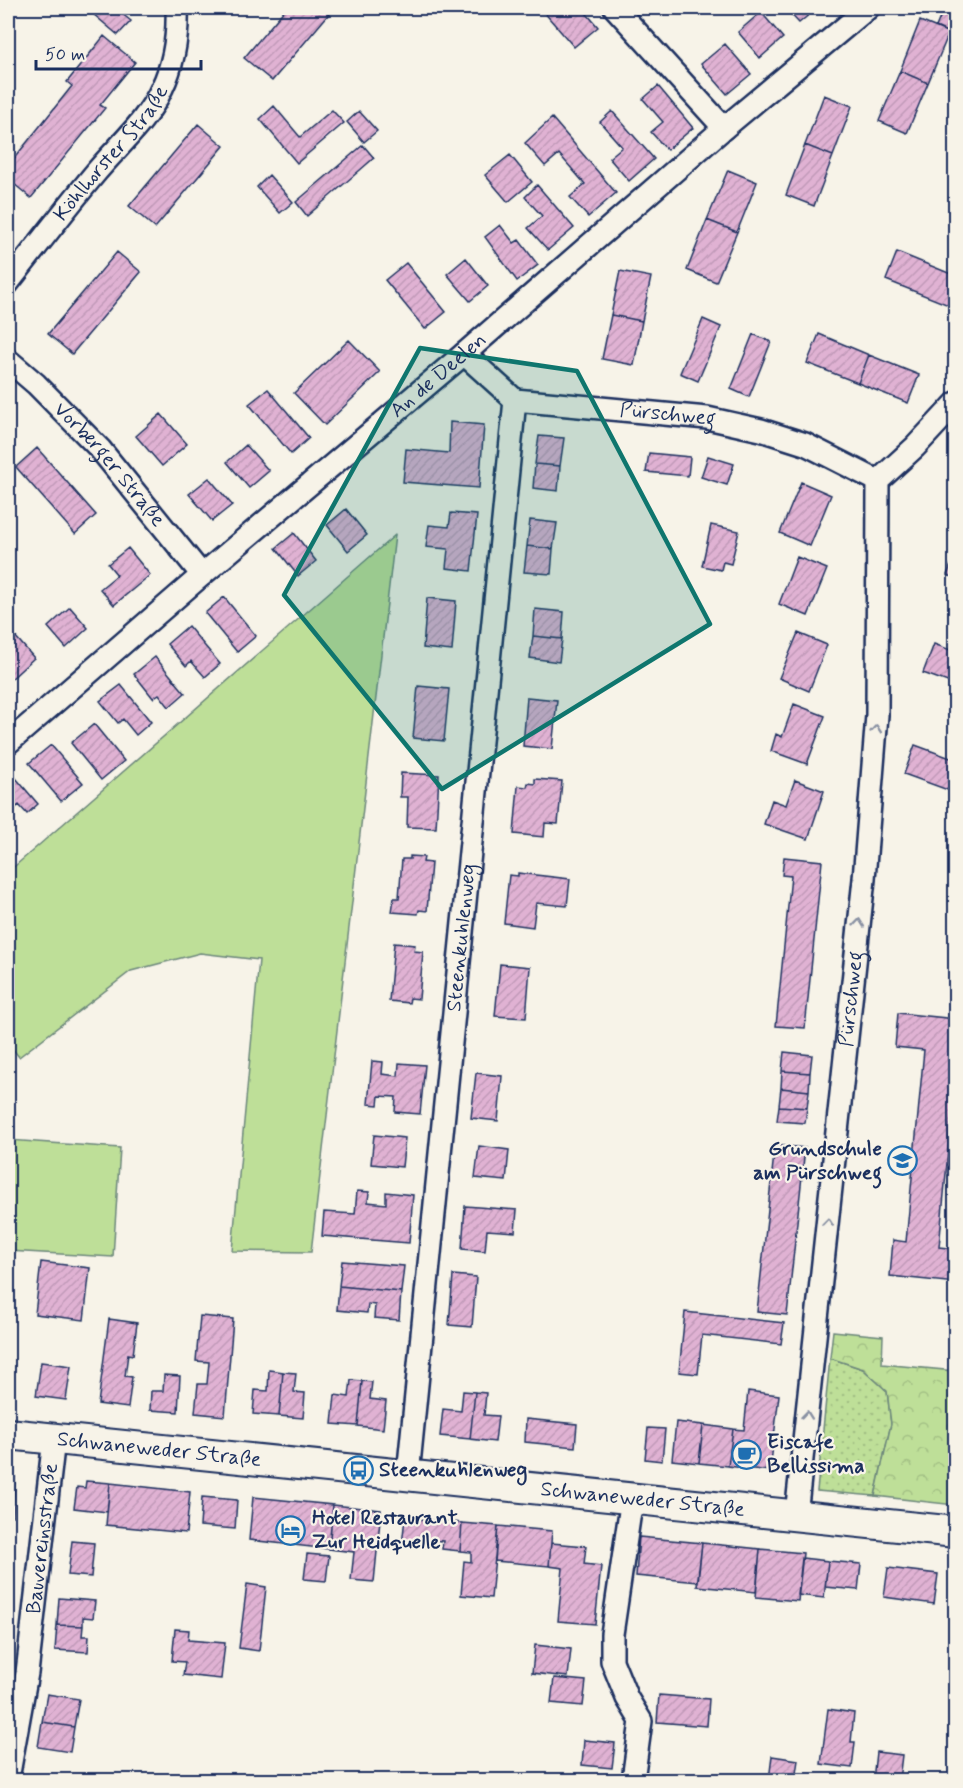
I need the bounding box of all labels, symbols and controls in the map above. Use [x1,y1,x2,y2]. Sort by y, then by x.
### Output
scale bar [36,33,201,71]
text: 50 m [45,43,85,67]
street label: Köhlhorster Straße [47,81,175,227]
street label: An de Deelen [384,326,493,424]
street label: Vorberger Straße [47,396,172,533]
street label: Pürschweg [618,396,718,435]
one-way arrow [869,724,882,734]
street label: Steenkuhlenweg [440,862,484,1013]
one-way arrow [852,919,865,928]
street label: Pürschweg [832,950,872,1048]
place label: Grundschule am Pürschweg [753,1135,882,1189]
school or university icon: Grundschule am Pürschweg [887,1145,919,1177]
one-way arrow [821,1217,833,1226]
one-way arrow [800,1411,813,1420]
street label: Schwaneweder Straße [56,1425,263,1474]
place label: Eiscafe Bellissima [767,1428,864,1480]
cafe icon: Eiscafe Bellissima [730,1438,762,1470]
bus stop icon: Steenkuhlenweg [342,1454,374,1486]
place label: Steenkuhlenweg [379,1456,528,1486]
street label: Bauvereinsstraße [20,1462,65,1615]
street label: Schwaneweder Straße [539,1475,746,1524]
place label: Hotel Restaurant Zur Heidquelle [312,1504,458,1556]
hotel icon: Hotel Restaurant Zur Heidquelle [275,1514,307,1546]

